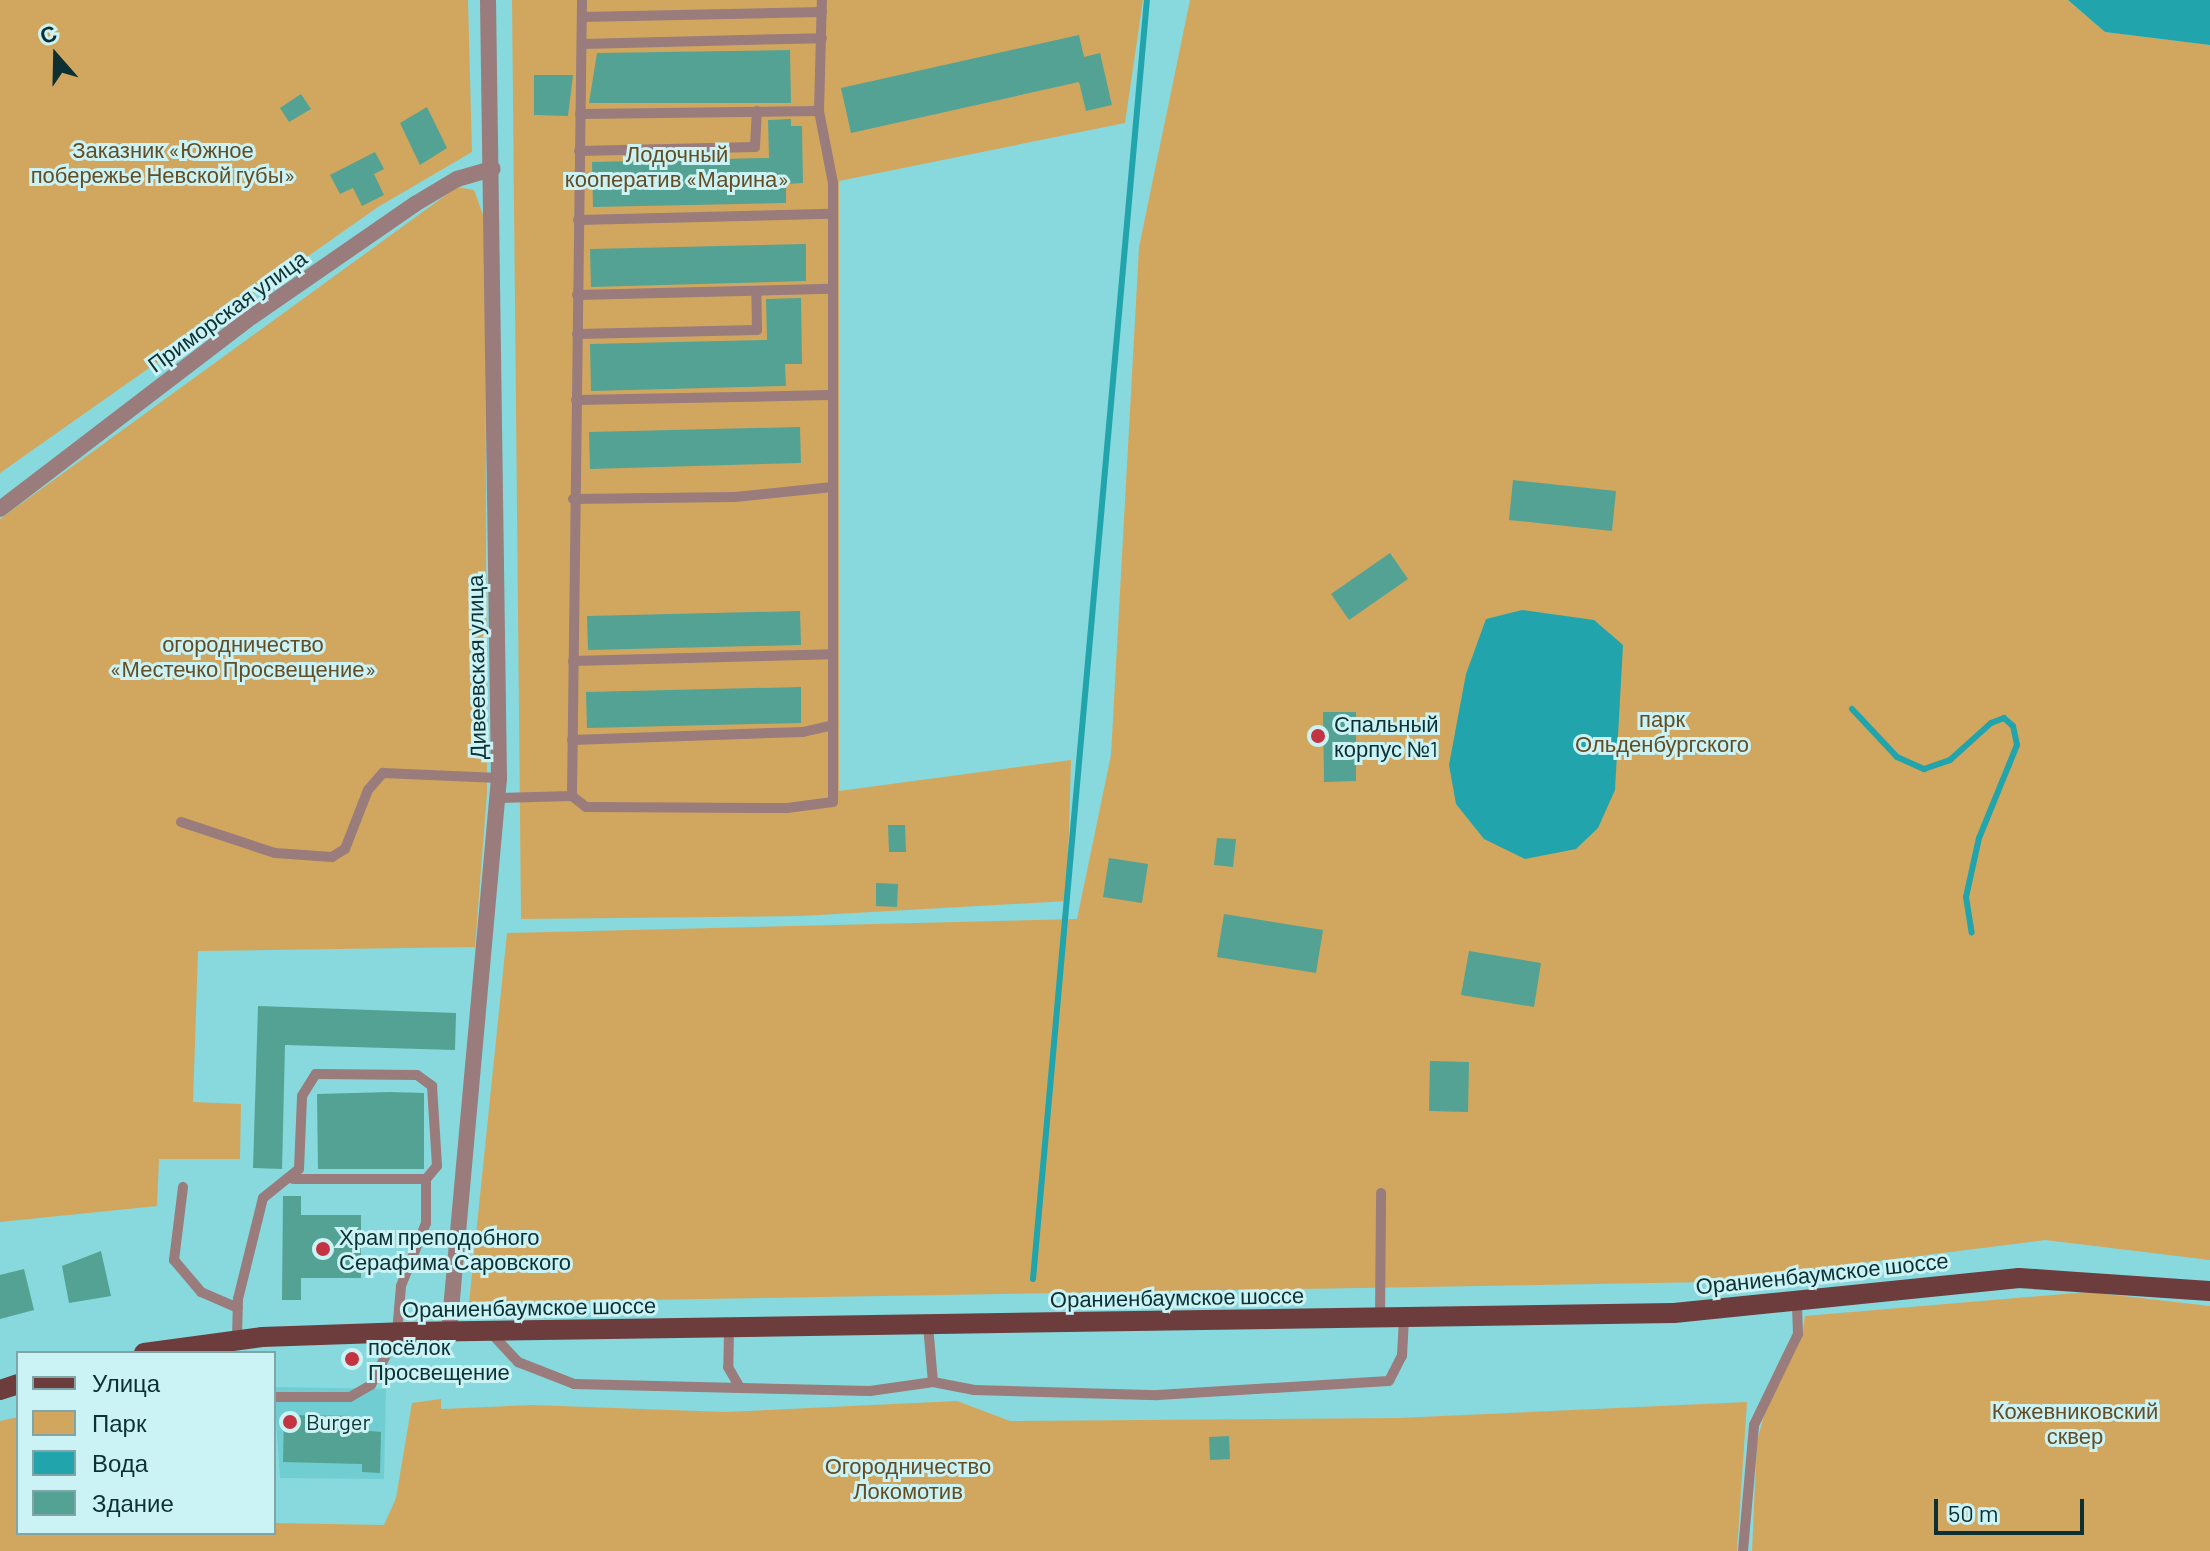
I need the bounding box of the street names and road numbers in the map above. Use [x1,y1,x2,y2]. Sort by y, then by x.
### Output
street label: Приморская улица [142,244,312,378]
street label: Дивеевская улица [461,574,491,760]
street label: Ораниенбаумское шоссе [1694,1247,1950,1299]
street label: Ораниенбаумское шоссе [1050,1282,1304,1312]
street label: Ораниенбаумское шоссе [402,1292,656,1322]

